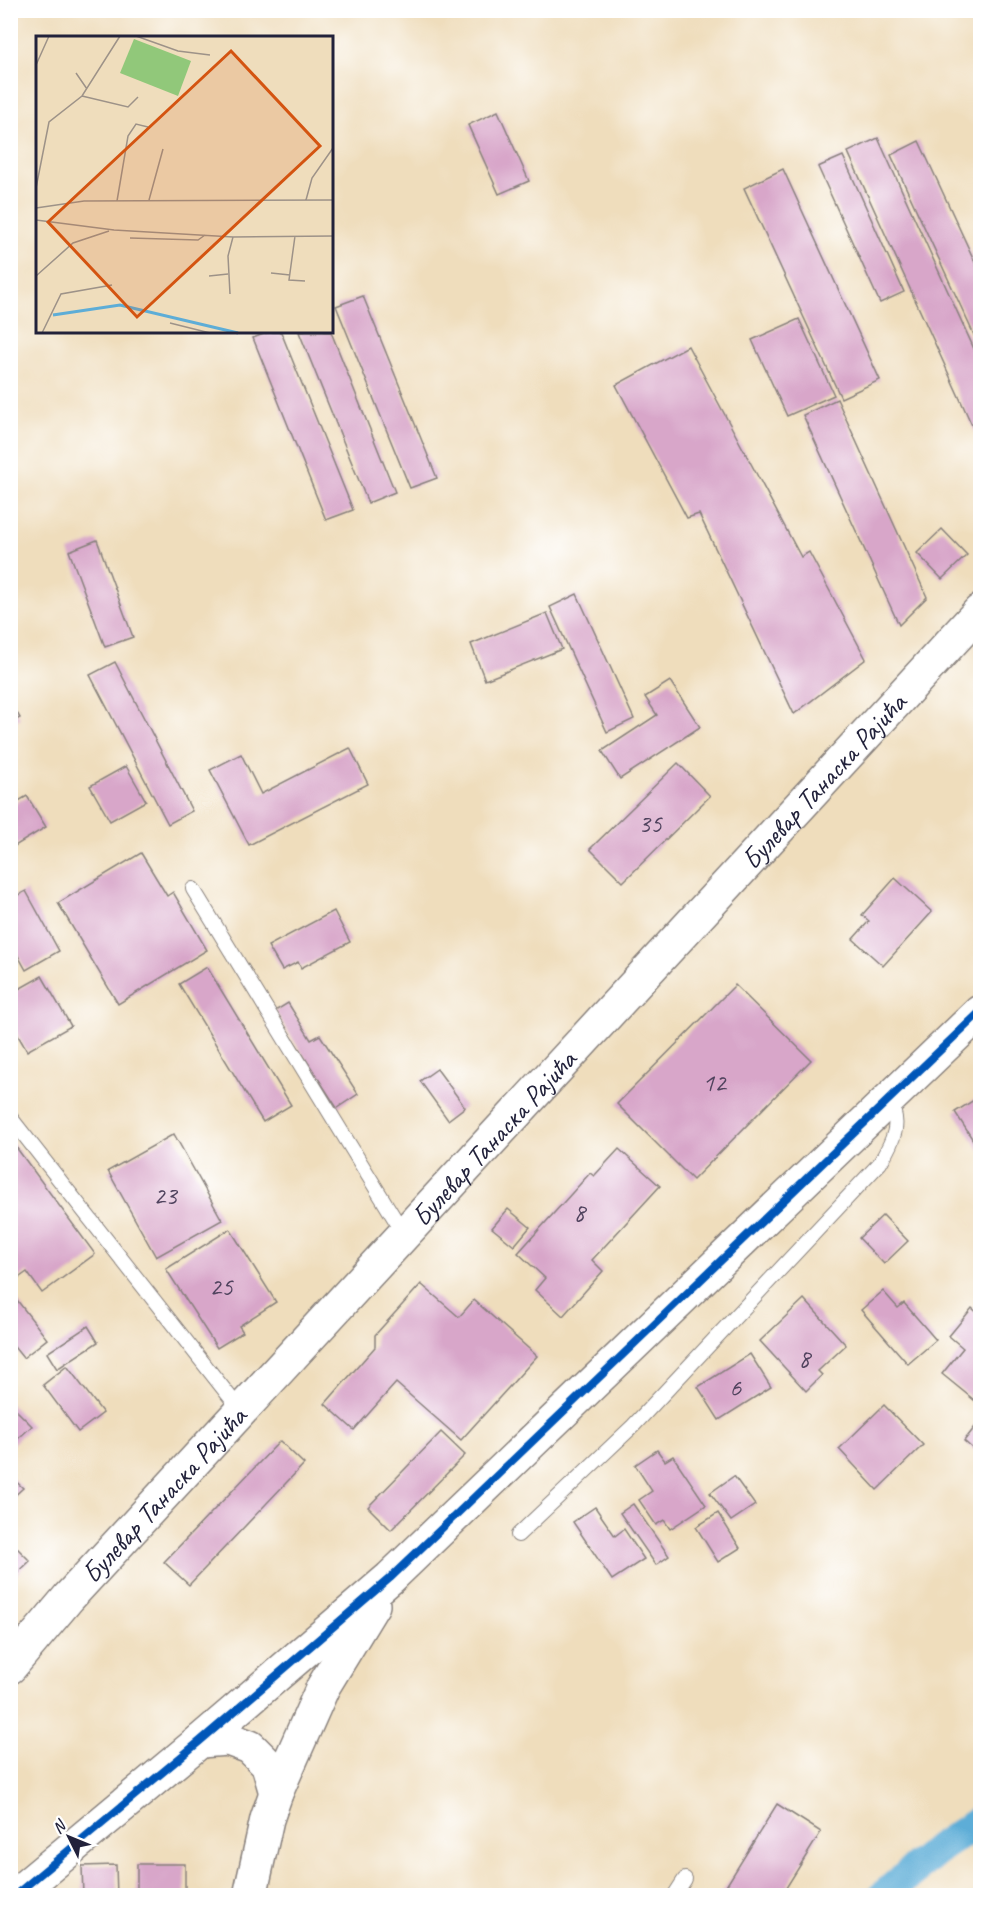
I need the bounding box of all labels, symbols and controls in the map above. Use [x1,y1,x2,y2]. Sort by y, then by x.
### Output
inset map [36,36,333,333]
street label: Булевар Танаска Рајића [733,684,914,876]
house number: 35 [638,807,663,840]
street label: Булевар Танаска Рајића [403,1041,585,1233]
house number: 12 [702,1066,728,1099]
house number: 23 [153,1179,179,1212]
house number: 8 [573,1196,587,1229]
house number: 25 [209,1270,234,1303]
house number: 8 [798,1342,812,1375]
house number: 6 [729,1371,742,1404]
street label: Булевар Танаска Рајића [74,1398,255,1590]
north arrow [39,1807,99,1867]
text: N [48,1815,72,1838]

